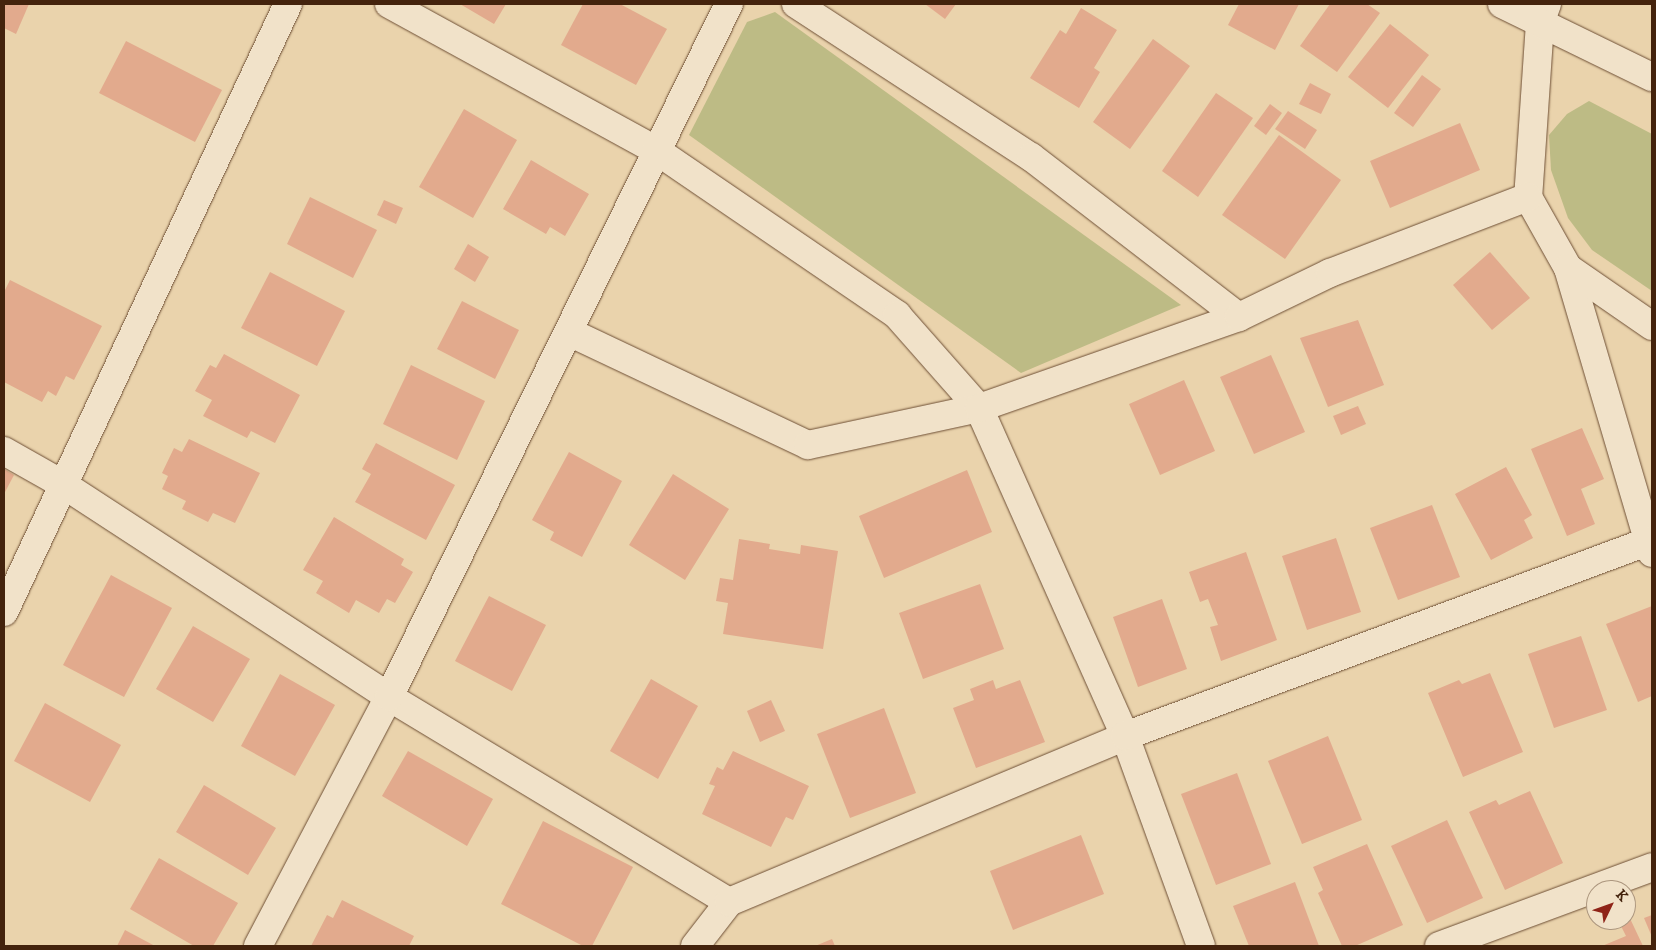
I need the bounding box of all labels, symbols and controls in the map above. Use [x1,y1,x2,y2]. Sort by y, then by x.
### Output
north arrow [1586,880,1636,930]
text: K [1611,886,1631,905]

